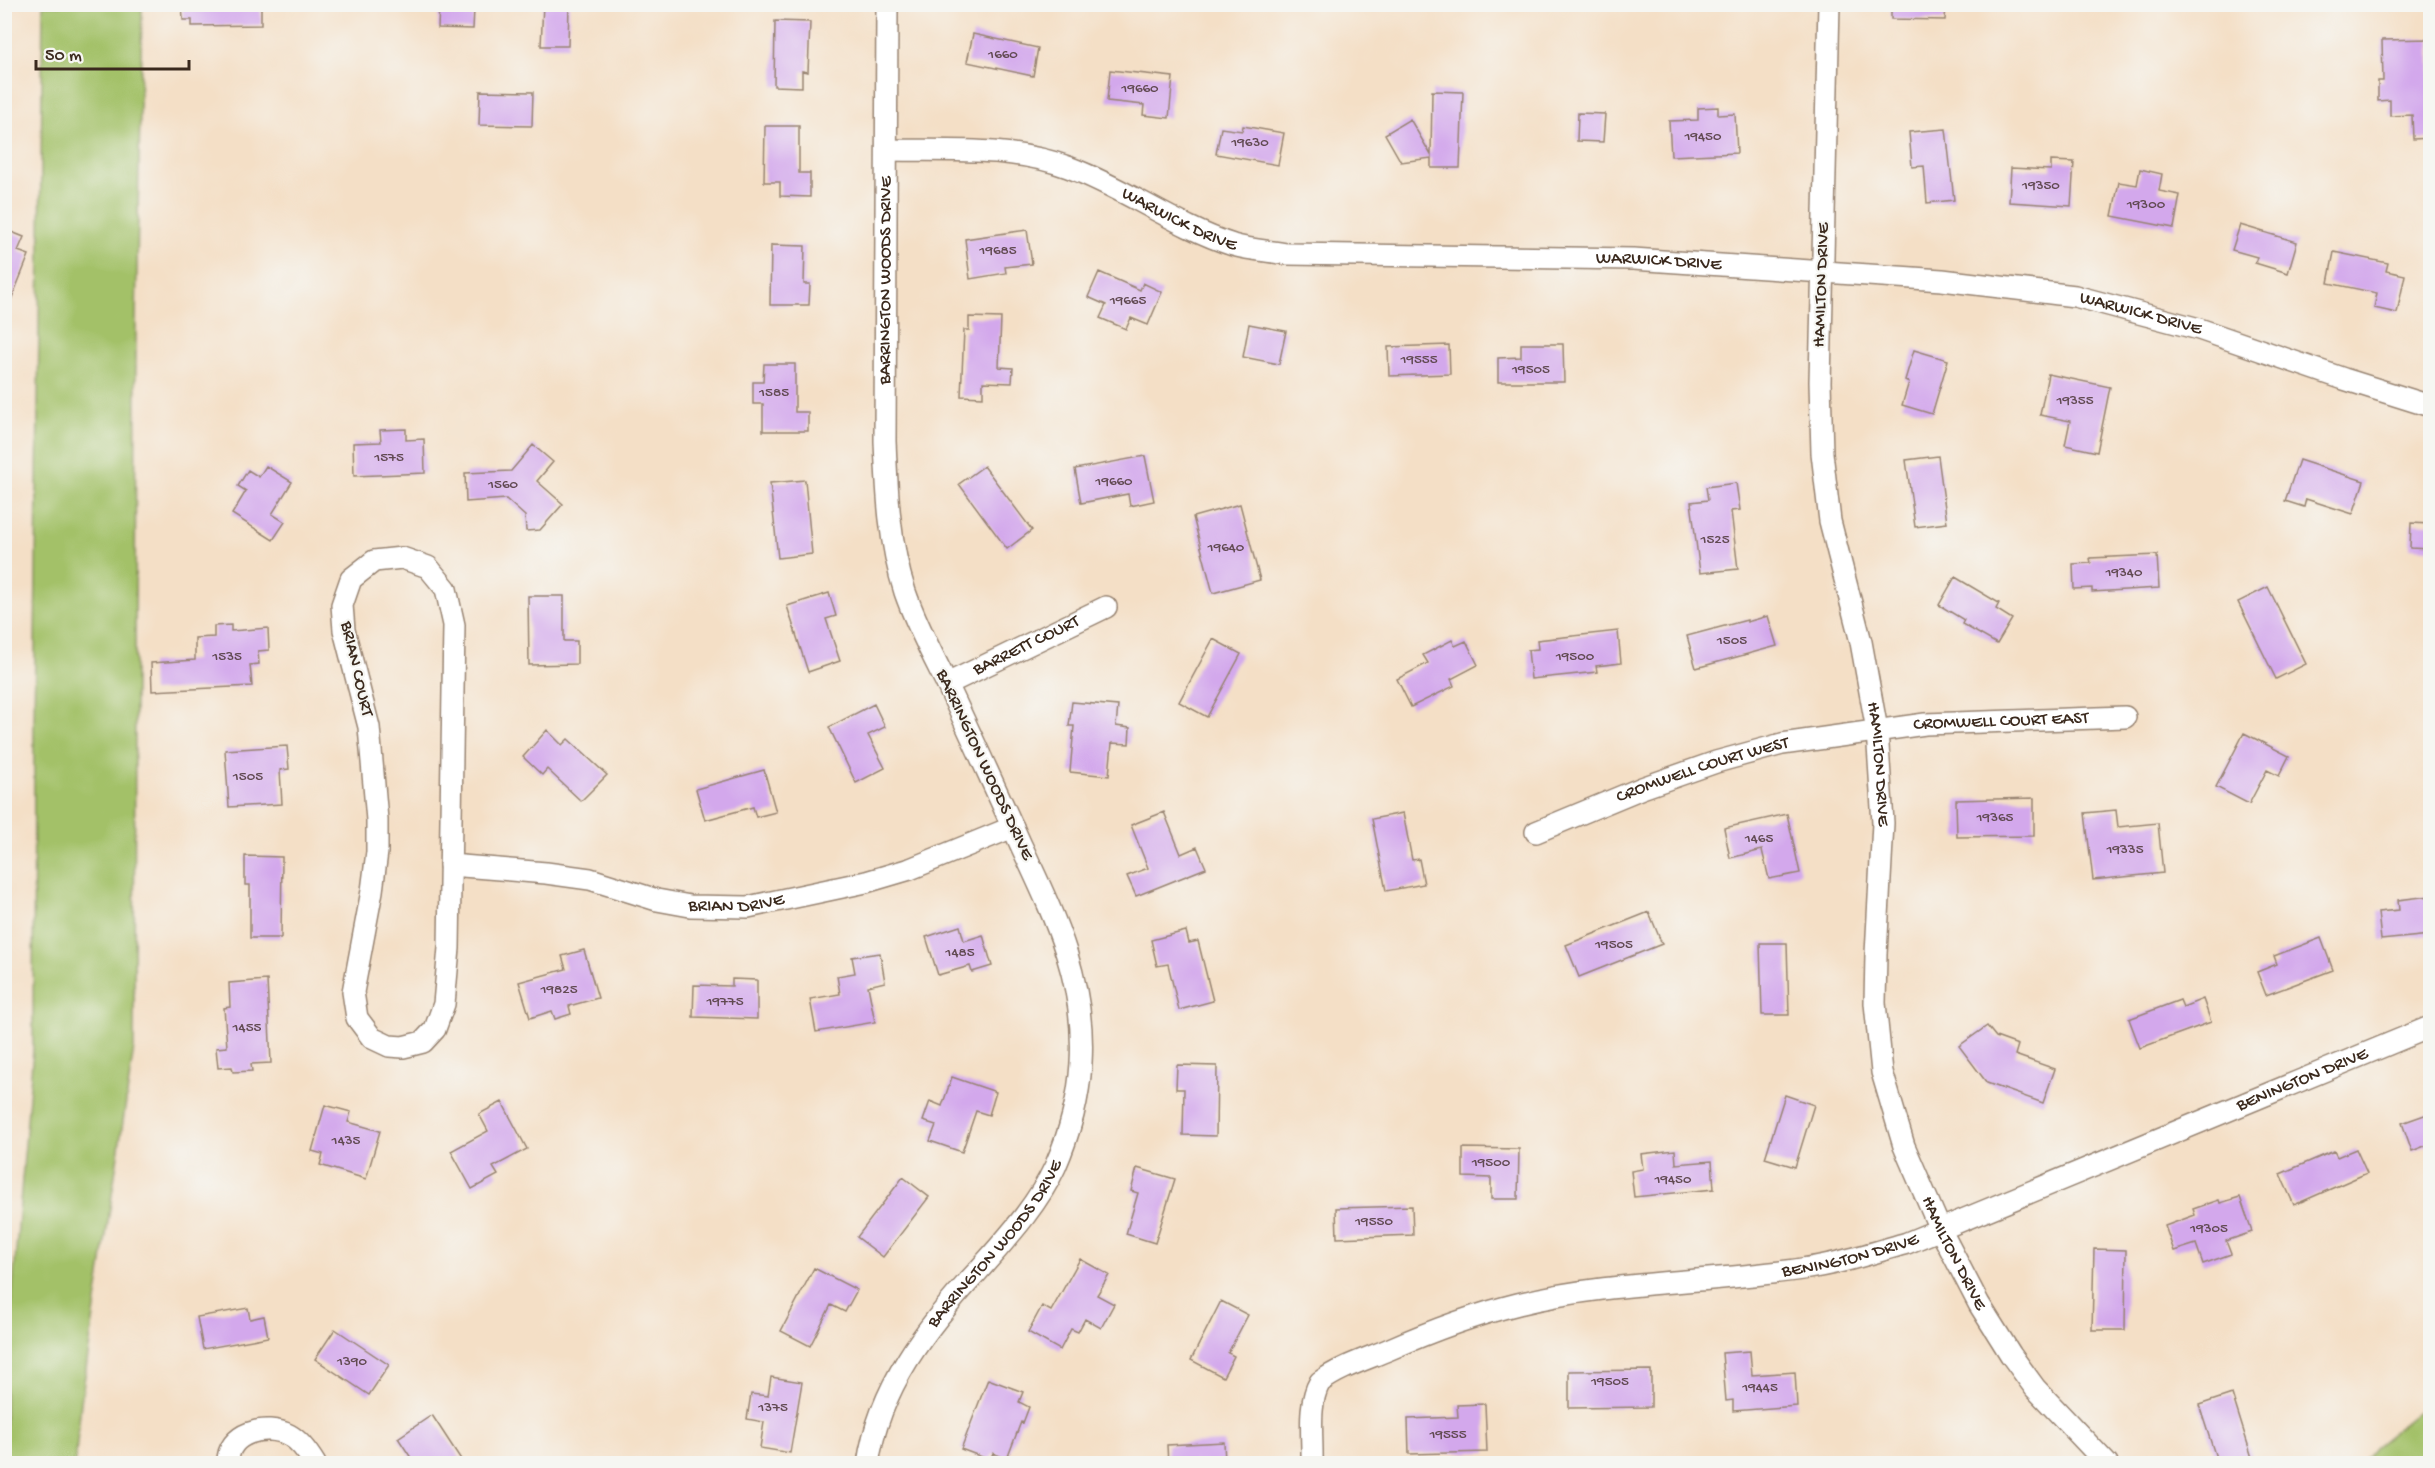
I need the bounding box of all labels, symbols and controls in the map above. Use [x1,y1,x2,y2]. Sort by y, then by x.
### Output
scale bar [36,33,189,71]
text: 50 m [45,46,82,67]
house number: 1660 [987,46,1018,64]
house number: 19660 [1120,80,1159,98]
house number: 19450 [1683,128,1722,146]
house number: 19630 [1230,134,1269,152]
street label: BARRINGTON WOODS DRIVE [875,175,897,385]
house number: 19350 [2021,177,2060,195]
street label: WARWICK DRIVE [1118,183,1240,256]
house number: 19300 [2126,196,2166,214]
street label: HAMILTON DRIVE [1809,221,1835,348]
house number: 19685 [978,242,1017,260]
street label: WARWICK DRIVE [1596,248,1723,276]
street label: WARWICK DRIVE [2077,287,2205,340]
house number: 19665 [1109,292,1146,310]
house number: 19555 [1399,351,1438,369]
house number: 19505 [1511,361,1550,379]
house number: 1585 [758,384,789,402]
house number: 19355 [2055,392,2094,410]
house number: 1575 [373,449,404,467]
house number: 19660 [1094,473,1133,491]
house number: 1560 [487,476,519,494]
house number: 1525 [1699,531,1730,549]
house number: 19640 [1207,539,1245,557]
house number: 19340 [2105,564,2143,582]
street label: BARRETT COURT [969,611,1084,681]
street label: BRIAN COURT [335,618,377,720]
house number: 1505 [1716,632,1747,650]
house number: 1535 [211,648,242,666]
house number: 19500 [1555,648,1595,666]
street label: BARRINGTON WOODS DRIVE [930,665,1038,864]
street label: HAMILTON DRIVE [1862,700,1894,828]
street label: CROMWELL COURT EAST [1912,708,2090,736]
street label: CROMWELL COURT WEST [1613,733,1791,808]
house number: 1505 [232,768,263,786]
house number: 19365 [1976,809,2014,827]
house number: 1465 [1744,830,1773,848]
house number: 19335 [2105,841,2144,859]
street label: BRIAN DRIVE [687,889,787,918]
house number: 19505 [1594,936,1633,954]
house number: 1485 [944,944,975,962]
house number: 19825 [539,981,578,999]
house number: 19775 [705,993,744,1011]
house number: 1455 [232,1019,262,1037]
street label: BENINGTON DRIVE [2233,1043,2372,1117]
house number: 1435 [331,1132,361,1150]
house number: 19500 [1471,1154,1511,1172]
street label: BARRINGTON WOODS DRIVE [922,1156,1068,1333]
house number: 19450 [1653,1171,1692,1189]
street label: HAMILTON DRIVE [1917,1193,1991,1314]
house number: 19550 [1354,1213,1393,1231]
house number: 19305 [2189,1220,2228,1238]
street label: BENINGTON DRIVE [1780,1229,1923,1282]
house number: 1390 [336,1353,367,1371]
house number: 19505 [1590,1373,1629,1391]
house number: 19445 [1741,1379,1778,1397]
house number: 1375 [757,1399,788,1417]
house number: 19555 [1428,1426,1467,1444]

